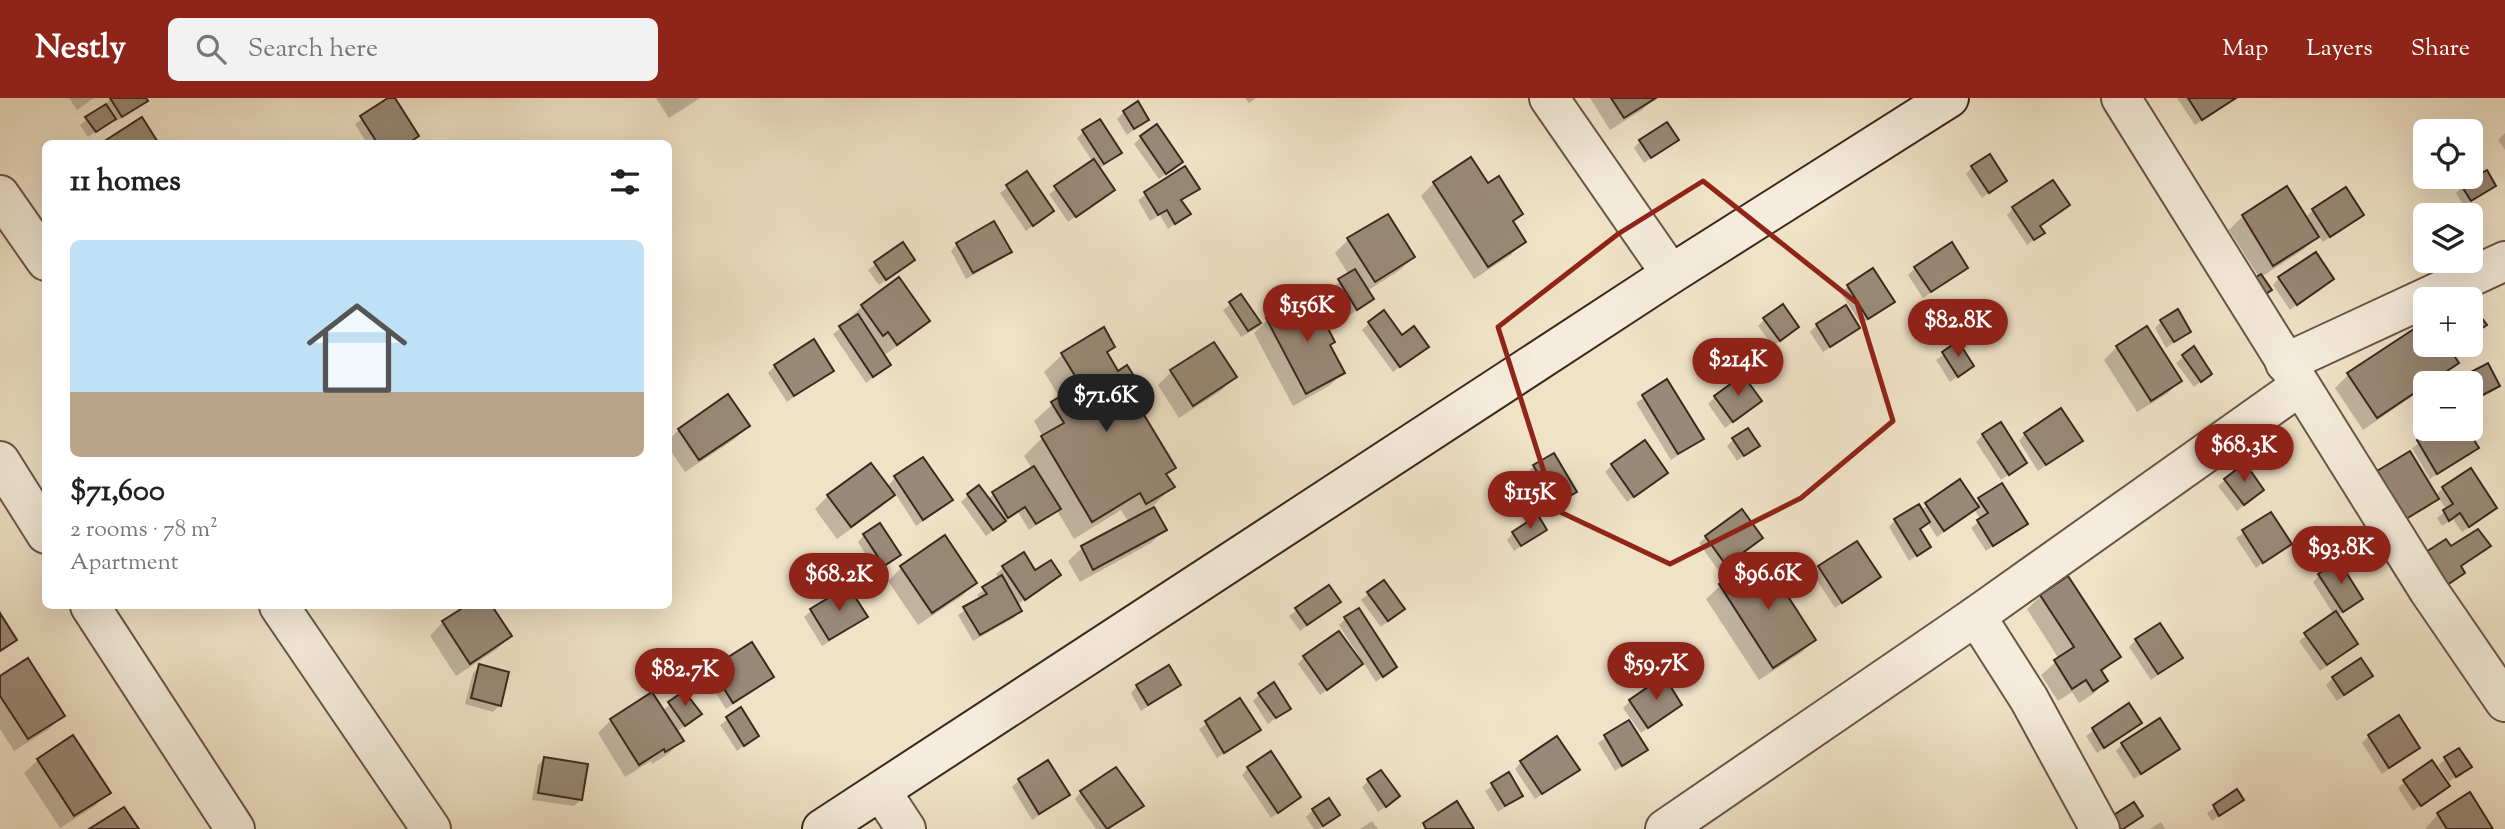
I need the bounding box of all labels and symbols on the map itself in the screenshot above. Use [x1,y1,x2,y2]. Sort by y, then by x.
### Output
pin: $156K [1258,285,1356,344]
pin: $82.8K [1901,300,2015,359]
pin: $214K [1689,338,1787,398]
pin: $71.6K [1049,374,1163,434]
pin: $68.3K [2187,424,2301,484]
pin: $115K [1481,472,1579,531]
pin: $93.8K [2284,526,2398,586]
pin: $96.6K [1711,552,1825,612]
pin: $68.2K [782,554,896,613]
pin: $59.7K [1599,642,1713,702]
pin: $82.7K [628,648,742,708]

